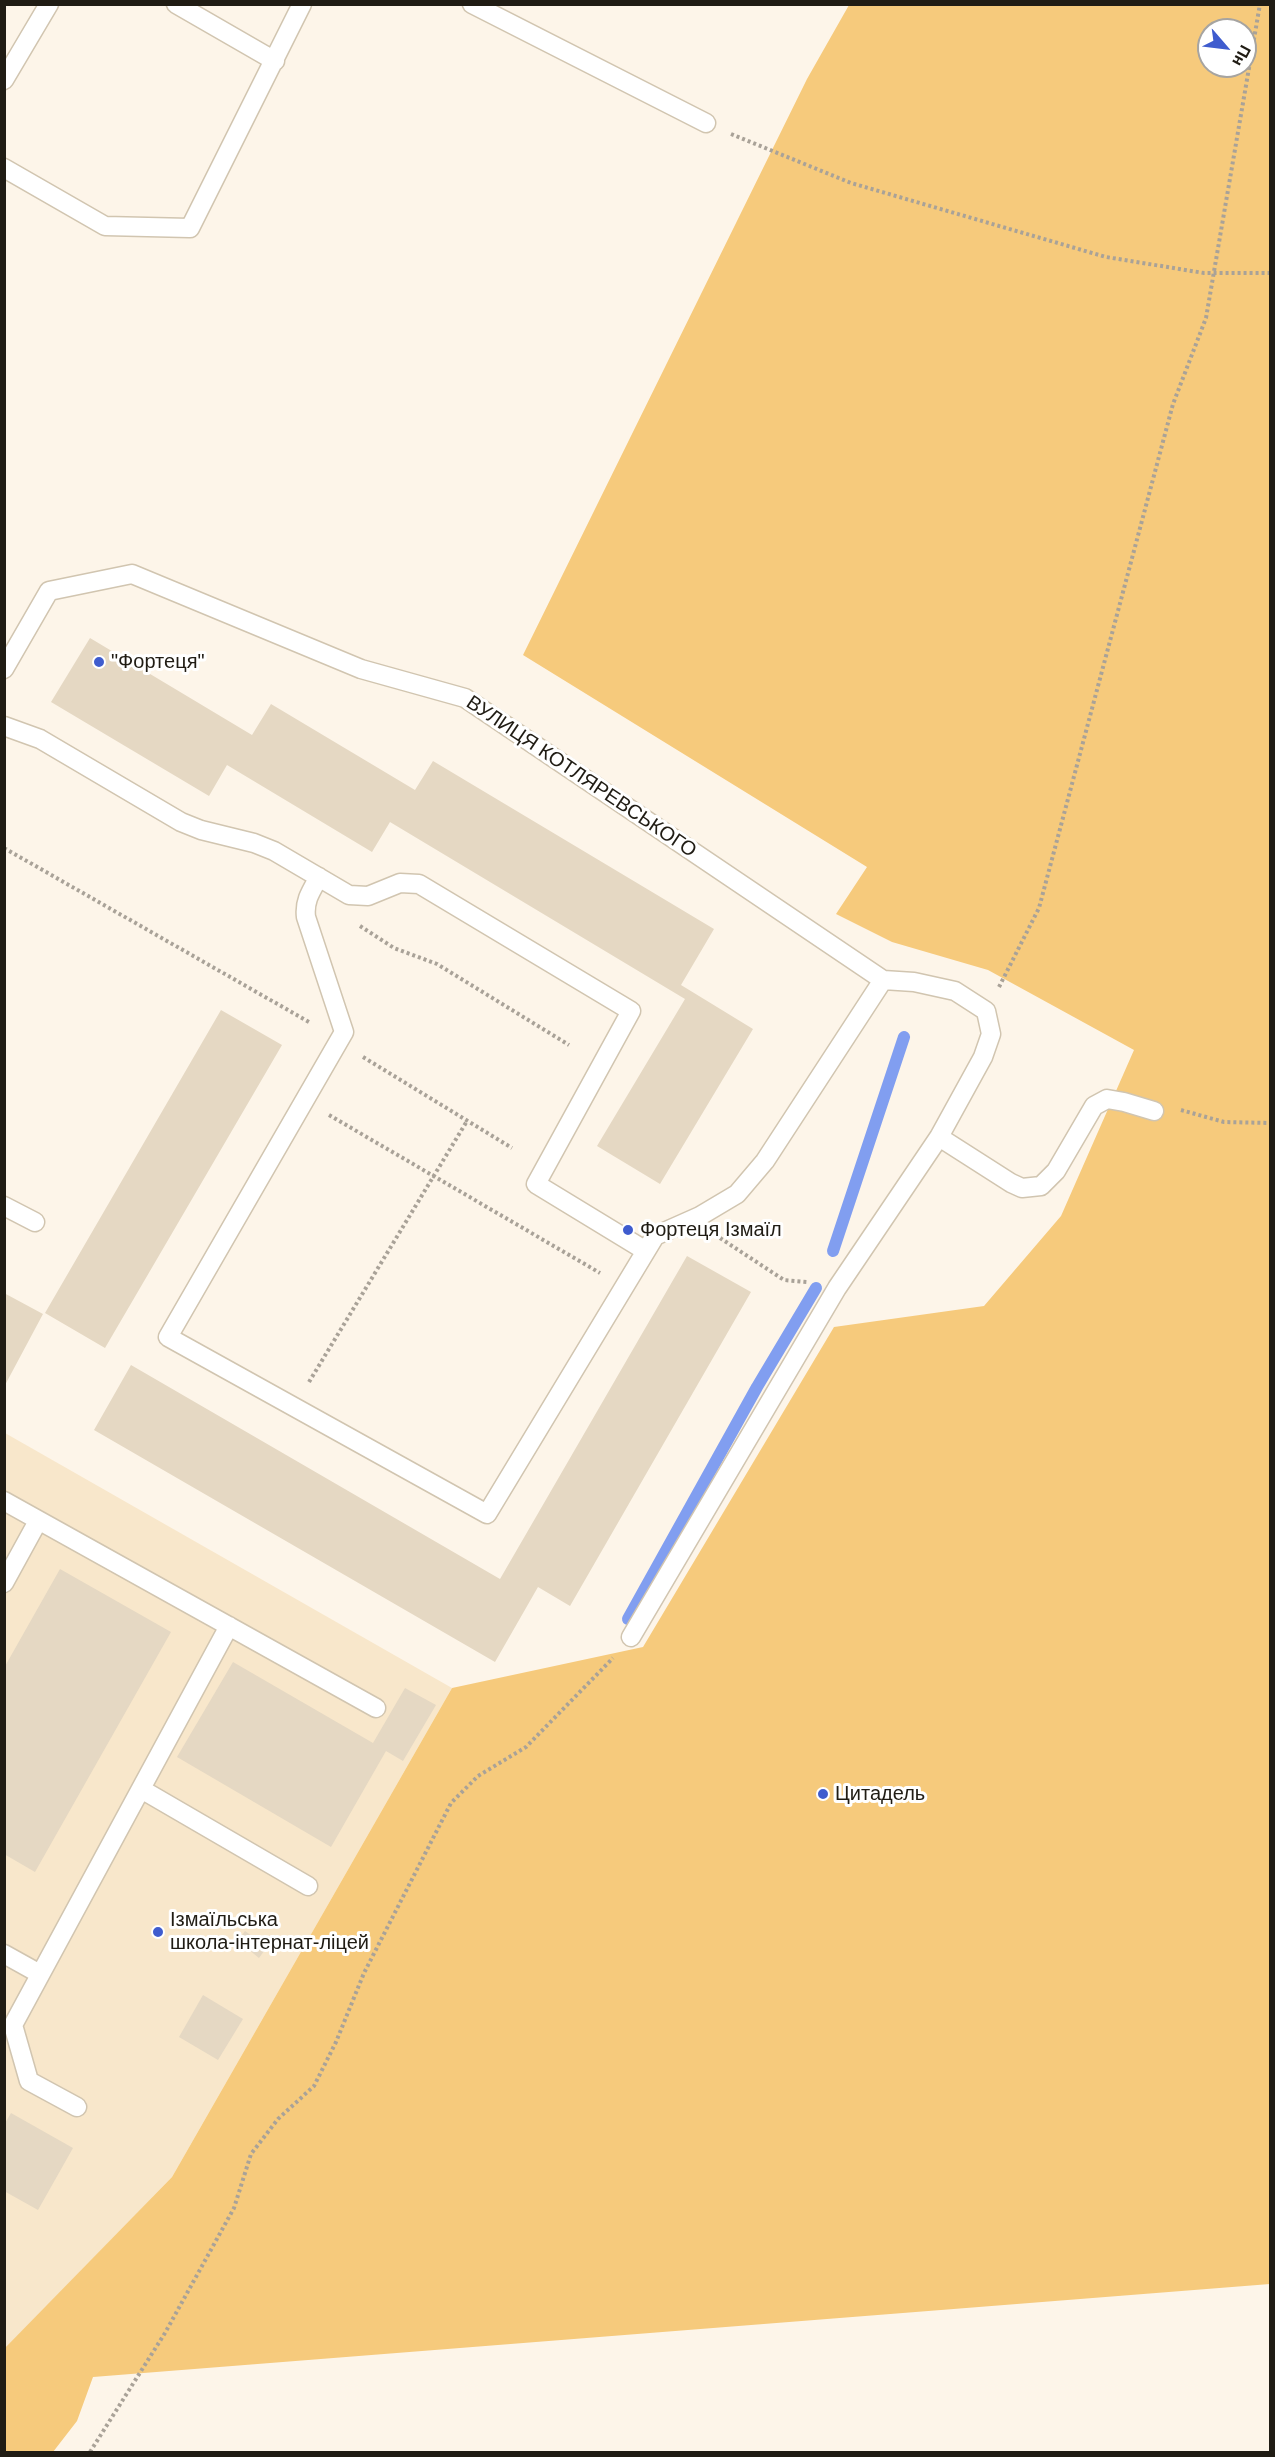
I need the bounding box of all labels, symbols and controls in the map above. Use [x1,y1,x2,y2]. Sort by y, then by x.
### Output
north arrow [1197,18,1257,78]
text: Пн [1229,42,1254,69]
place label: "Фортеця" [111,650,205,674]
marker: "Фортеця" [92,655,106,669]
street label: ВУЛИЦЯ КОТЛЯРЕВСЬКОГО [461,691,701,863]
place label: Фортеця Ізмаїл [640,1218,782,1242]
marker: Фортеця Ізмаїл [621,1223,635,1237]
place label: Цитадель [835,1782,925,1806]
marker: Цитадель [816,1787,830,1801]
place label: Ізмаїльська школа-інтернат-ліцей [170,1908,369,1955]
marker: Ізмаїльська школа-інтернат-ліцей [151,1925,165,1939]

